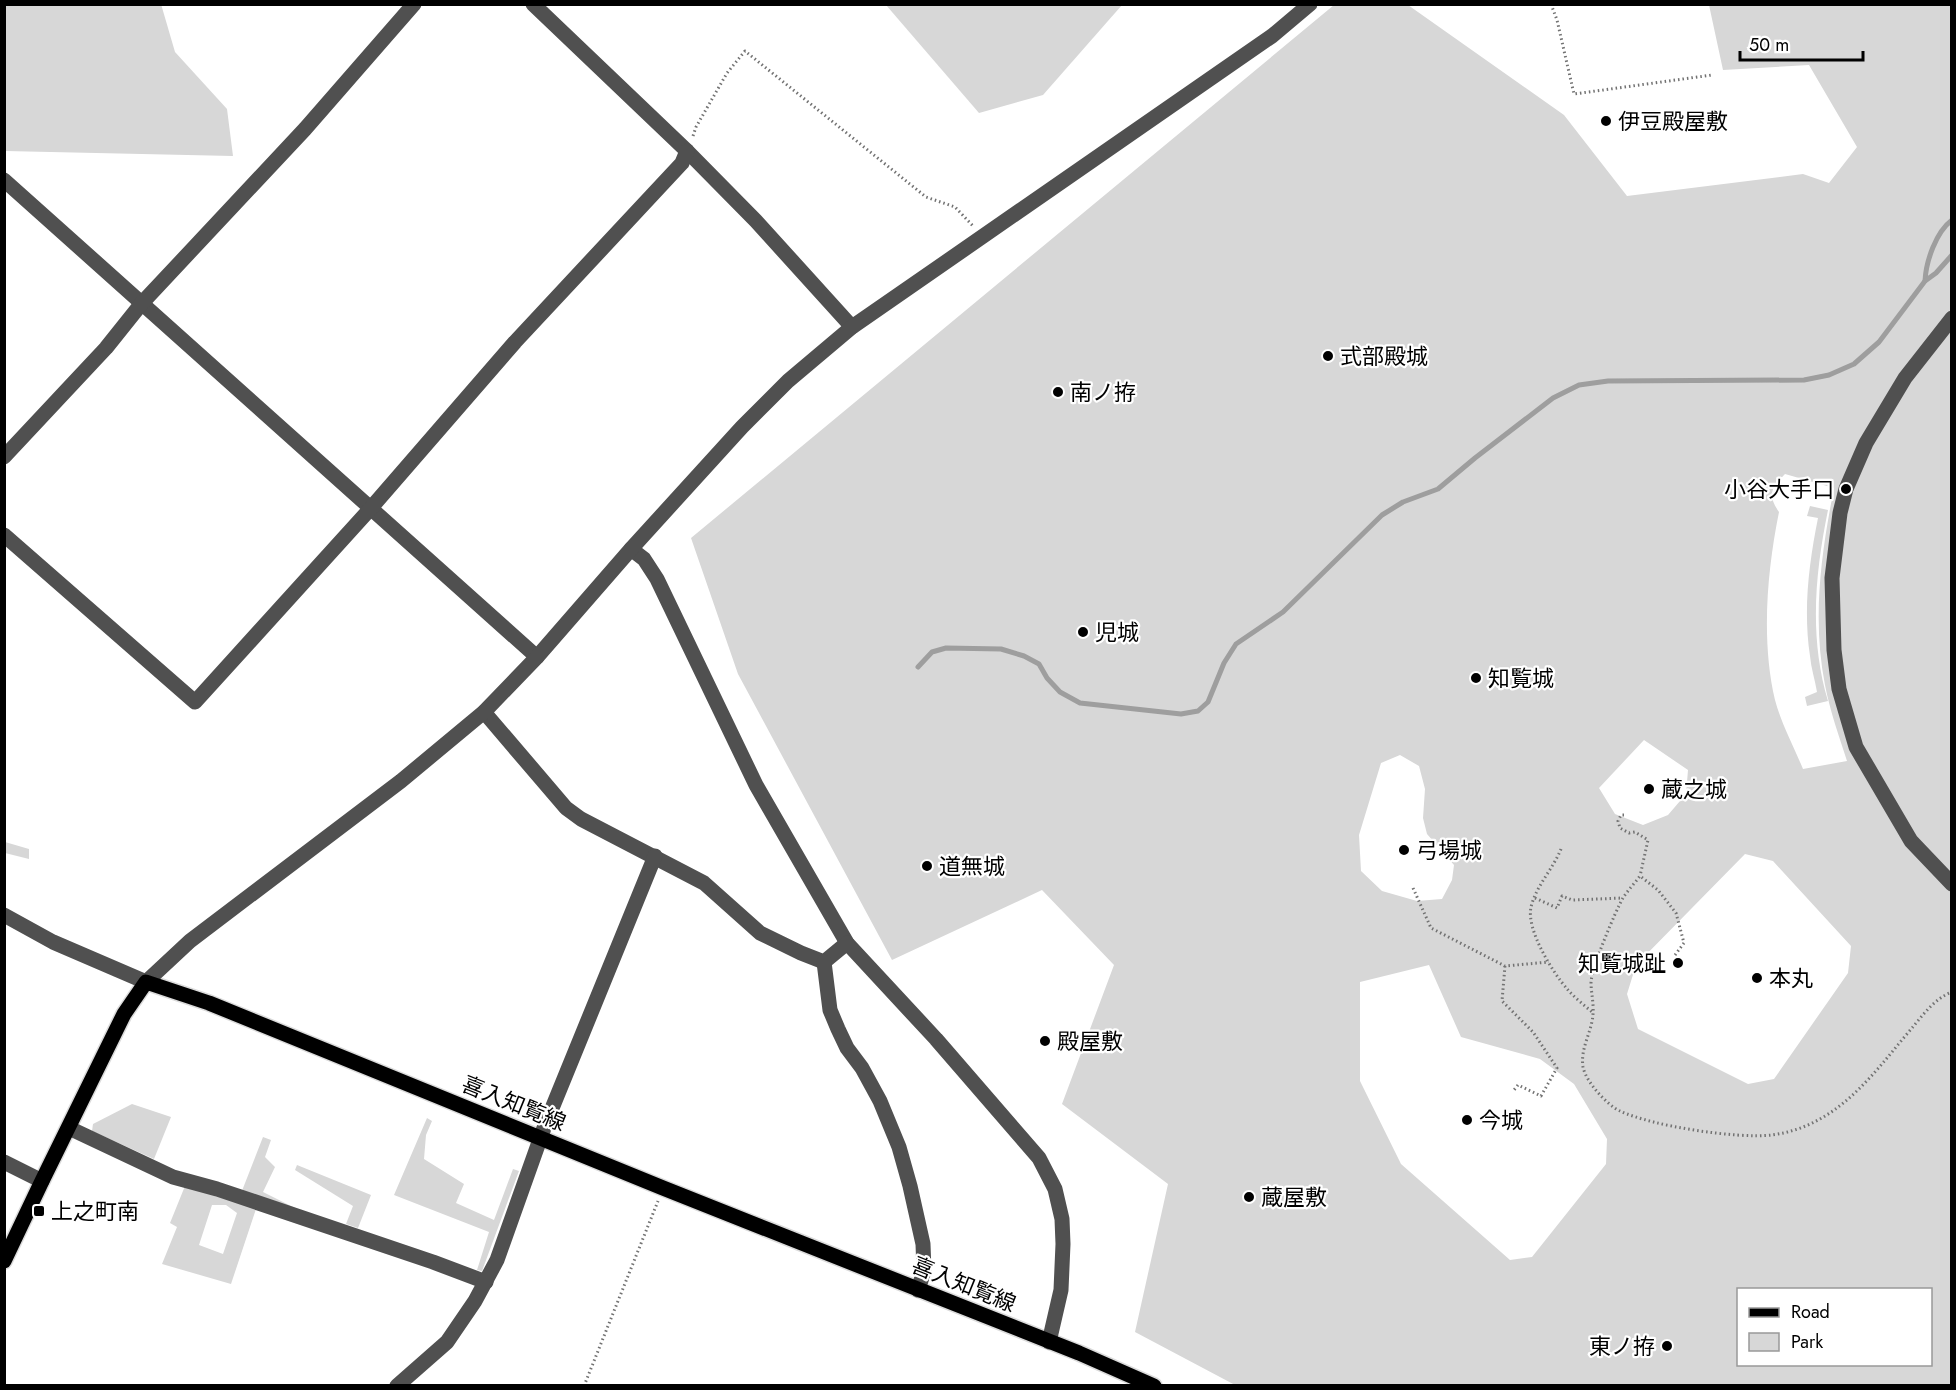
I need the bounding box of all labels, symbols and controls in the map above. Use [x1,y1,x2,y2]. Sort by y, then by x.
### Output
scale bar [1740,24,1863,62]
text: 50 m [1749,32,1789,58]
place label: 伊豆殿屋敷 [1618,105,1728,137]
marker: 伊豆殿屋敷 [1599,114,1613,128]
place label: 式部殿城 [1340,340,1428,372]
marker: 式部殿城 [1321,349,1335,363]
place label: 南ノ拵 [1070,376,1136,408]
marker: 南ノ拵 [1051,385,1065,399]
place label: 小谷大手口 [1724,473,1834,505]
marker: 小谷大手口 [1839,482,1853,496]
place label: 児城 [1095,616,1139,648]
marker: 児城 [1076,625,1090,639]
place label: 知覧城 [1488,662,1554,694]
marker: 知覧城 [1469,671,1483,685]
place label: 蔵之城 [1661,773,1727,805]
marker: 蔵之城 [1642,782,1656,796]
place label: 弓場城 [1416,834,1482,866]
marker: 弓場城 [1397,843,1411,857]
place label: 道無城 [939,850,1005,882]
marker: 道無城 [920,859,934,873]
place label: 知覧城趾 [1578,947,1666,979]
marker: 知覧城趾 [1671,956,1685,970]
place label: 本丸 [1769,962,1813,994]
marker: 本丸 [1750,971,1764,985]
place label: 殿屋敷 [1057,1025,1123,1057]
marker: 殿屋敷 [1038,1034,1052,1048]
street label: 喜入知覧線 [457,1068,571,1138]
place label: 今城 [1479,1104,1523,1136]
marker: 今城 [1460,1113,1474,1127]
place label: 蔵屋敷 [1261,1181,1327,1213]
marker: 蔵屋敷 [1242,1190,1256,1204]
place label: 上之町南 [51,1195,139,1227]
marker: 上之町南 [32,1204,46,1218]
street label: 喜入知覧線 [907,1249,1021,1319]
legend [1737,1288,1932,1366]
text: Road [1791,1299,1830,1325]
text: Park [1791,1329,1823,1355]
place label: 東ノ拵 [1589,1330,1655,1362]
marker: 東ノ拵 [1660,1339,1674,1353]

